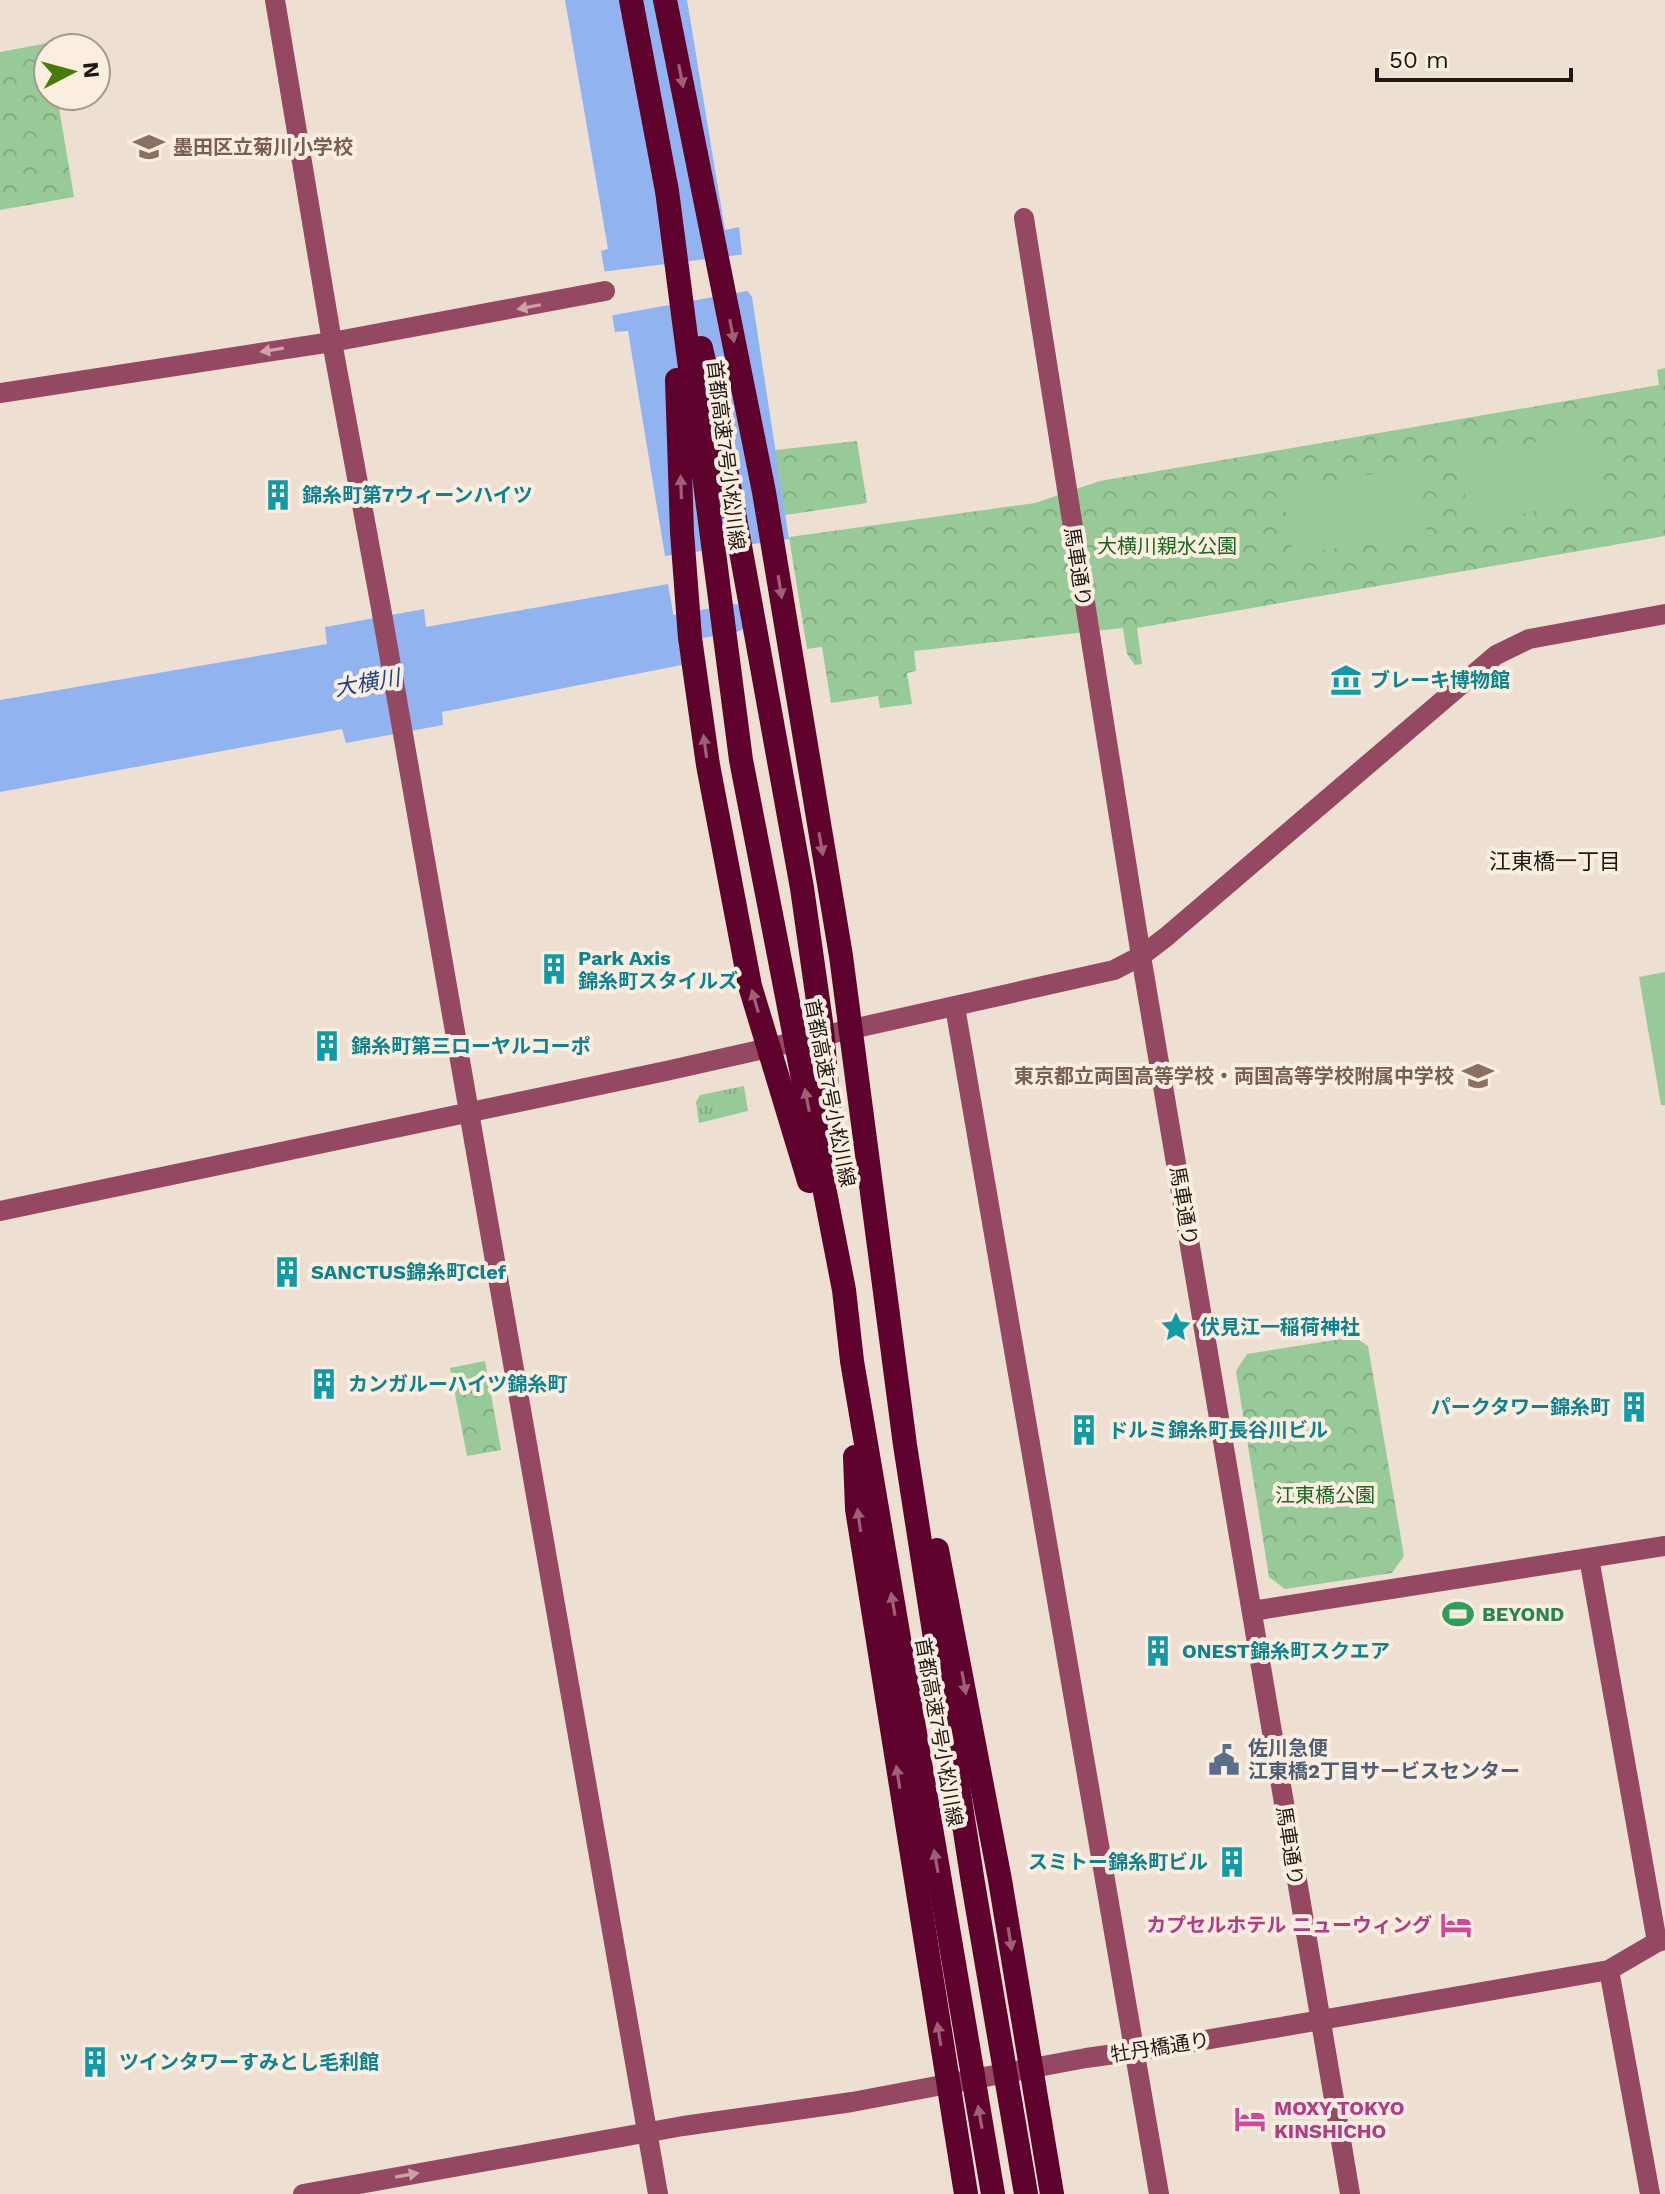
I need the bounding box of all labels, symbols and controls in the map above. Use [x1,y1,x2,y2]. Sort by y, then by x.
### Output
north arrow [32,32,112,112]
scale bar [1377,32,1571,82]
text: 50 m [1389,46,1449,74]
text: N [78,61,105,79]
one-way arrow [675,64,687,89]
school or university icon: 墨田区立菊川小学校 [132,130,166,164]
place label: 墨田区立菊川小学校 [173,135,353,159]
one-way arrow [516,301,541,314]
one-way arrow [726,319,739,344]
one-way arrow [260,345,285,357]
street label: 首都高速7号小松川線 [702,359,750,551]
one-way arrow [675,474,687,499]
building icon: 錦糸町第7ウィーンハイツ [261,478,295,512]
place label: 錦糸町第7ウィーンハイツ [302,483,533,507]
street label: 馬車通り [1060,526,1096,608]
park label: 大横川親水公園 [1097,534,1237,558]
one-way arrow [774,575,786,600]
museum icon: ブレーキ博物館 [1329,663,1363,697]
water label: 大横川 [332,665,404,701]
place label: ブレーキ博物館 [1370,668,1510,692]
one-way arrow [698,733,711,758]
one-way arrow [816,831,828,856]
district label: 江東橋一丁目 [1489,849,1621,874]
place label: Park Axis 錦糸町スタイルズ [578,946,738,993]
building icon: Park Axis 錦糸町スタイルズ [537,952,571,986]
one-way arrow [748,989,761,1013]
street label: 首都高速7号小松川線 [800,997,860,1189]
building icon: 錦糸町第三ローヤルコーポ [310,1029,344,1063]
place label: 錦糸町第三ローヤルコーポ [351,1034,591,1058]
school or university icon: 東京都立両国高等学校・両国高等学校附属中学校 [1461,1059,1495,1093]
place label: 東京都立両国高等学校・両国高等学校附属中学校 [1014,1064,1454,1088]
one-way arrow [800,1087,813,1112]
street label: 馬車通り [1165,1165,1203,1247]
building icon: SANCTUS錦糸町Clef [270,1255,304,1289]
place label: SANCTUS錦糸町Clef [311,1260,507,1284]
place icon: 伏見江一稲荷神社 [1159,1310,1193,1344]
place label: 伏見江一稲荷神社 [1200,1315,1360,1339]
building icon: カンガルーハイツ錦糸町 [307,1367,341,1401]
place label: カンガルーハイツ錦糸町 [348,1372,567,1396]
building icon: パークタワー錦糸町 [1617,1390,1651,1424]
place label: パークタワー錦糸町 [1431,1395,1610,1419]
building icon: ドルミ錦糸町長谷川ビル [1067,1413,1101,1447]
place label: ドルミ錦糸町長谷川ビル [1108,1418,1328,1442]
park label: 江東橋公園 [1275,1483,1375,1507]
one-way arrow [852,1508,865,1533]
one-way arrow [886,1592,899,1617]
sports icon: BEYOND [1441,1597,1475,1631]
place label: BEYOND [1482,1602,1564,1626]
building icon: ONEST錦⽷町スクエア [1141,1634,1175,1668]
street label: 首都高速7号小松川線 [911,1636,967,1828]
place label: ONEST錦⽷町スクエア [1182,1639,1390,1663]
one-way arrow [958,1671,970,1696]
place label: 佐川急便 江東橋2丁目サービスセンター [1248,1736,1520,1783]
public building icon: 佐川急便 江東橋2丁目サービスセンター [1207,1743,1241,1777]
one-way arrow [892,1765,904,1790]
street label: 馬車通り [1272,1805,1308,1887]
building icon: スミトー錦糸町ビル [1215,1845,1249,1879]
one-way arrow [929,1848,942,1873]
place label: スミトー錦糸町ビル [1028,1850,1208,1874]
hotel icon: カプセルホテル ニューウィング [1439,1908,1473,1942]
place label: カプセルホテル ニューウィング [1146,1913,1432,1937]
one-way arrow [1004,1927,1016,1952]
one-way arrow [933,2021,945,2046]
street label: 牡丹橋通り [1109,2027,1211,2067]
building icon: ツインタワーすみとし毛利館 [78,2045,112,2079]
place label: ツインタワーすみとし毛利館 [119,2050,379,2074]
place label: MOXY TOKYO KINSHICHO [1274,2096,1404,2143]
hotel icon: MOXY TOKYO KINSHICHO [1233,2102,1267,2136]
one-way arrow [973,2104,985,2129]
one-way arrow [395,2169,420,2181]

